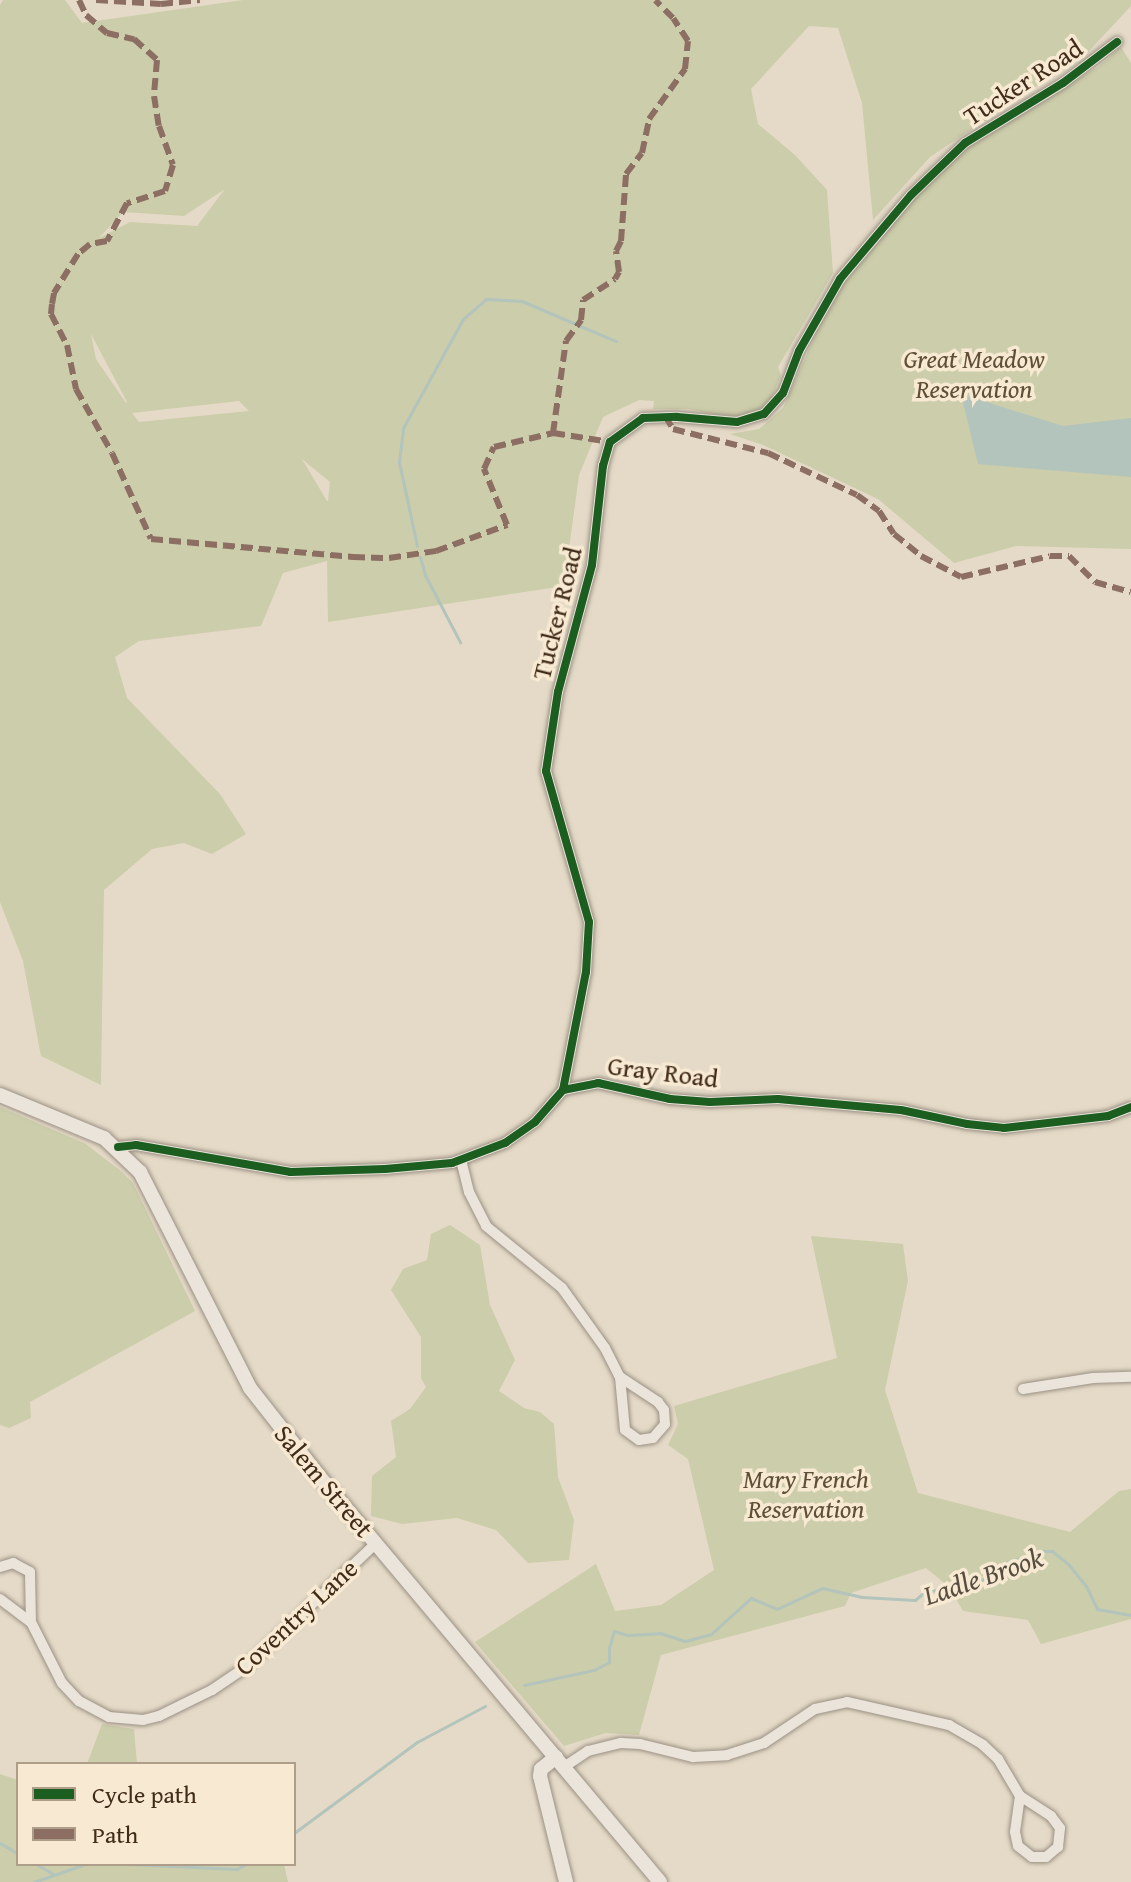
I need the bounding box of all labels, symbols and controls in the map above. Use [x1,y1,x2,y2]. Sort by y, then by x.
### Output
street label: Tucker Road [958,32,1088,132]
park label: Great Meadow Reservation [904,343,1044,404]
street label: Tucker Road [525,543,589,683]
street label: Gray Road [606,1050,720,1094]
street label: Salem Street [268,1418,380,1544]
park label: Mary French Reservation [743,1463,869,1524]
water label: Ladle Brook [919,1540,1047,1612]
street label: Coventry Lane [228,1552,364,1682]
legend [16,1762,296,1866]
text: Cycle path [92,1777,197,1812]
text: Path [92,1817,138,1852]

